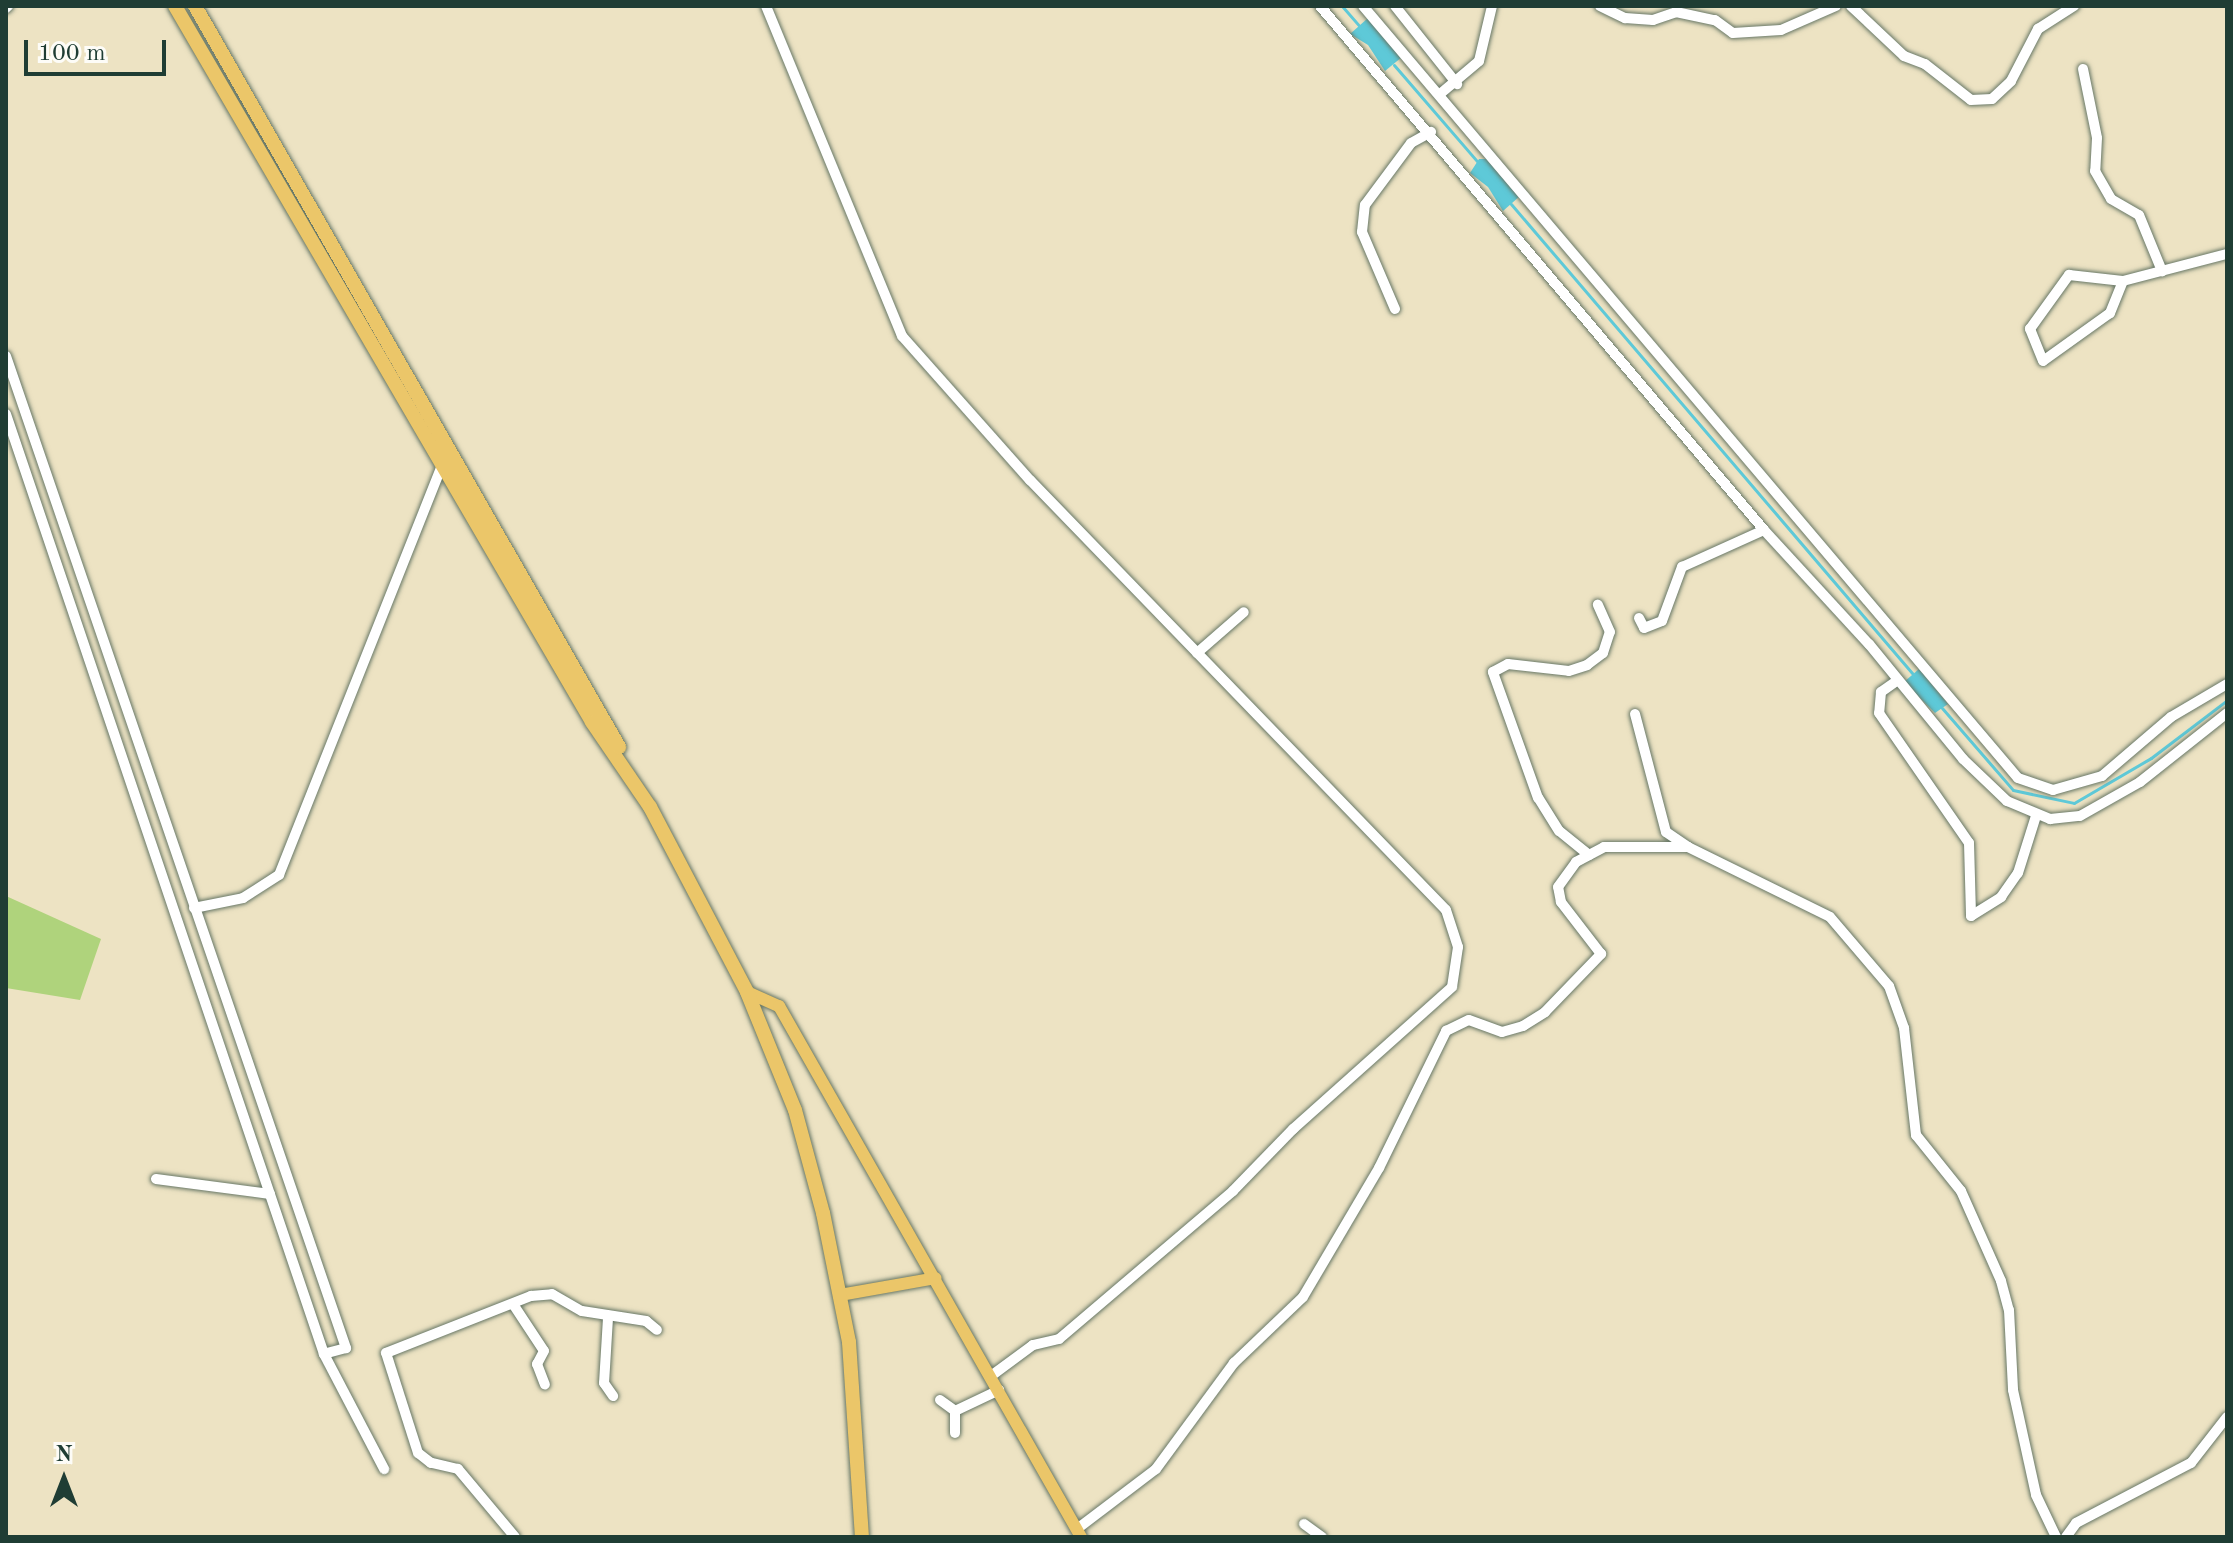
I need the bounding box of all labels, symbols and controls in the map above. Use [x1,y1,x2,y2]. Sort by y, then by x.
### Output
scale bar [28,24,170,74]
text: 100 m [38,42,106,66]
north arrow [24,1439,104,1519]
text: N [56,1444,72,1466]

